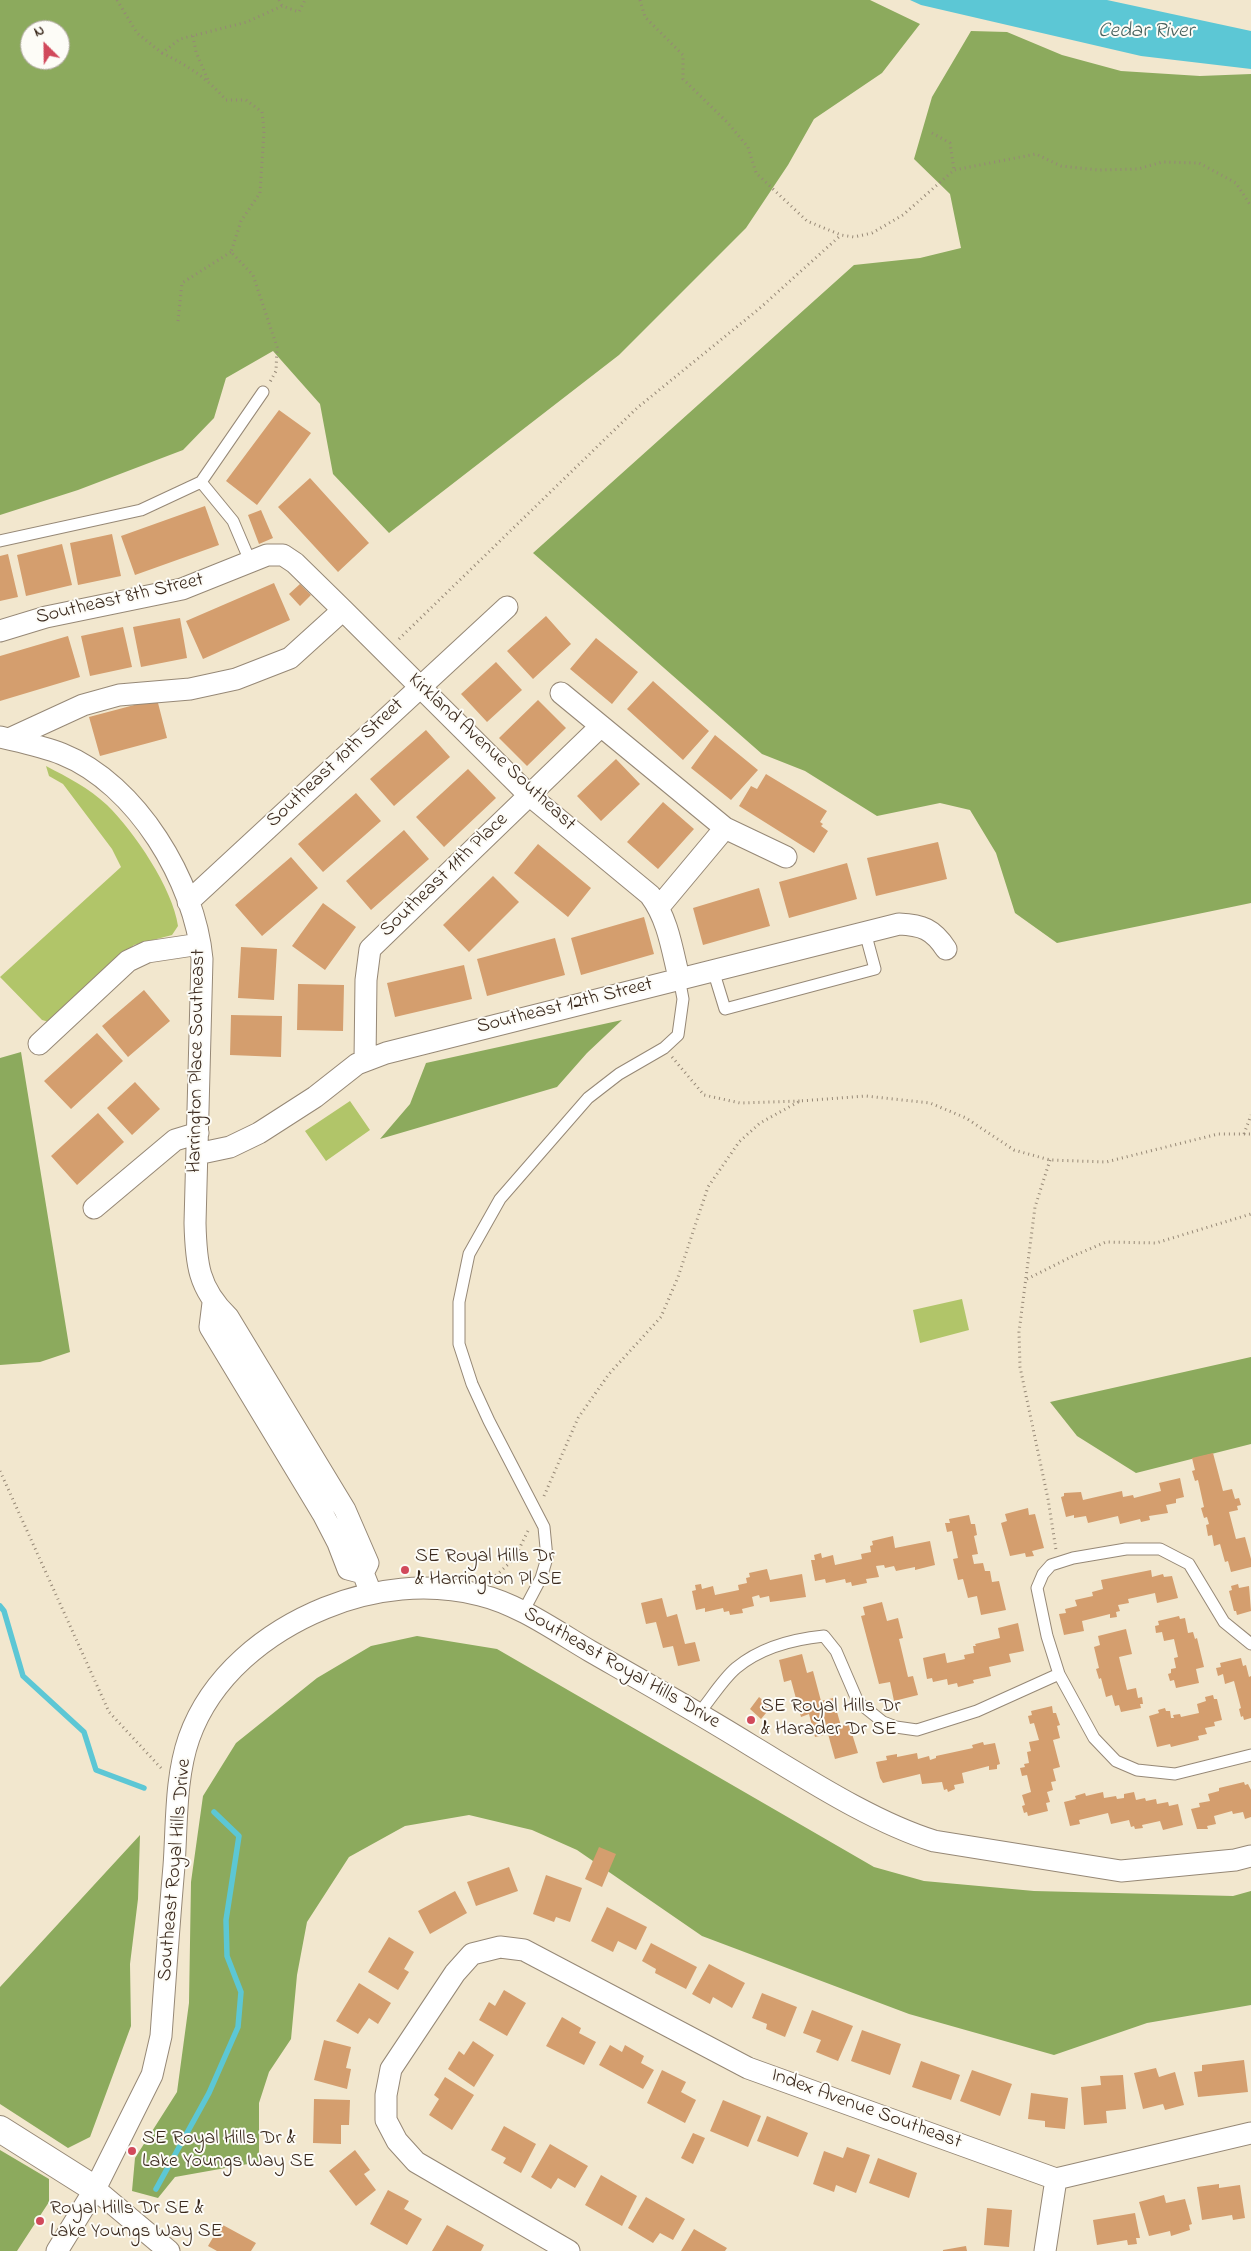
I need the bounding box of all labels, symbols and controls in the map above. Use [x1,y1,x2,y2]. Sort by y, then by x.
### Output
north arrow [20,20,70,70]
text: N [31,20,48,43]
water label: Cedar River [1098,20,1194,46]
street label: Southeast 8th Street [34,569,206,631]
street label: Kirkland Avenue Southeast [402,669,580,837]
street label: Southeast 10th Street [262,694,410,834]
street label: Southeast 11th Place [376,809,514,943]
street label: Harrington Place Southeast [184,949,212,1173]
street label: Southeast 12th Street [475,974,655,1040]
place label: SE Royal Hills Dr & Harrington Pl SE [415,1546,562,1593]
marker: SE Royal Hills Dr & Harrington Pl SE [399,1564,411,1576]
street label: Southeast Royal Hills Drive [518,1603,724,1735]
place label: SE Royal Hills Dr & Harader Dr SE [761,1696,901,1743]
marker: SE Royal Hills Dr & Harader Dr SE [745,1714,757,1726]
street label: Southeast Royal Hills Drive [154,1758,198,1982]
street label: Index Avenue Southeast [767,2064,965,2156]
place label: SE Royal Hills Dr & Lake Youngs Way SE [142,2128,315,2175]
marker: SE Royal Hills Dr & Lake Youngs Way SE [126,2145,138,2157]
place label: Royal Hills Dr SE & Lake Youngs Way SE [50,2198,223,2245]
marker: Royal Hills Dr SE & Lake Youngs Way SE [34,2215,46,2227]

